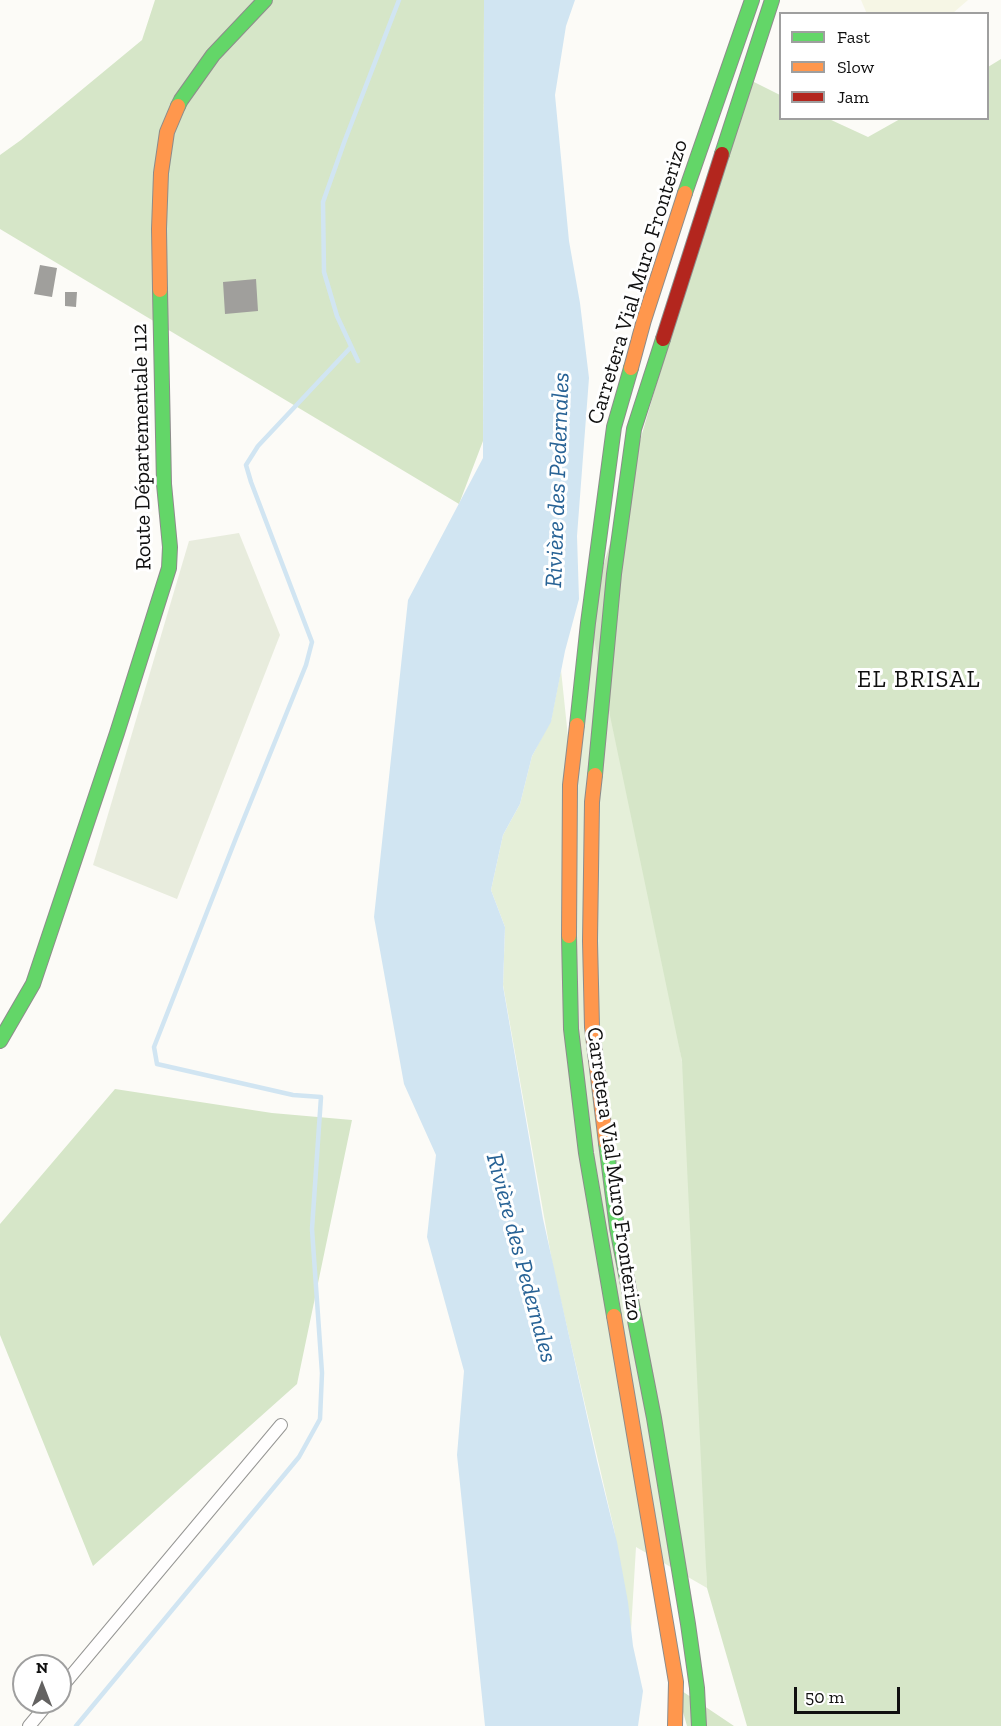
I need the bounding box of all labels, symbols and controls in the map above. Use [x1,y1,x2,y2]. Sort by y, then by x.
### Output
legend [779,12,989,120]
text: Fast [837,26,870,48]
text: Slow [837,56,874,78]
text: Jam [837,86,869,108]
street label: Carretera Vial Muro Fronterizo [582,137,694,427]
street label: Route Départementale 112 [127,323,157,571]
water label: Rivière des Pedernales [540,372,576,588]
district label: EL BRISAL [857,666,981,694]
street label: Carretera Vial Muro Fronterizo [580,1026,648,1322]
water label: Rivière des Pedernales [479,1150,563,1366]
north arrow [12,1654,72,1714]
text: N [36,1658,48,1677]
scale bar [797,1675,904,1713]
text: 50 m [805,1686,844,1708]

